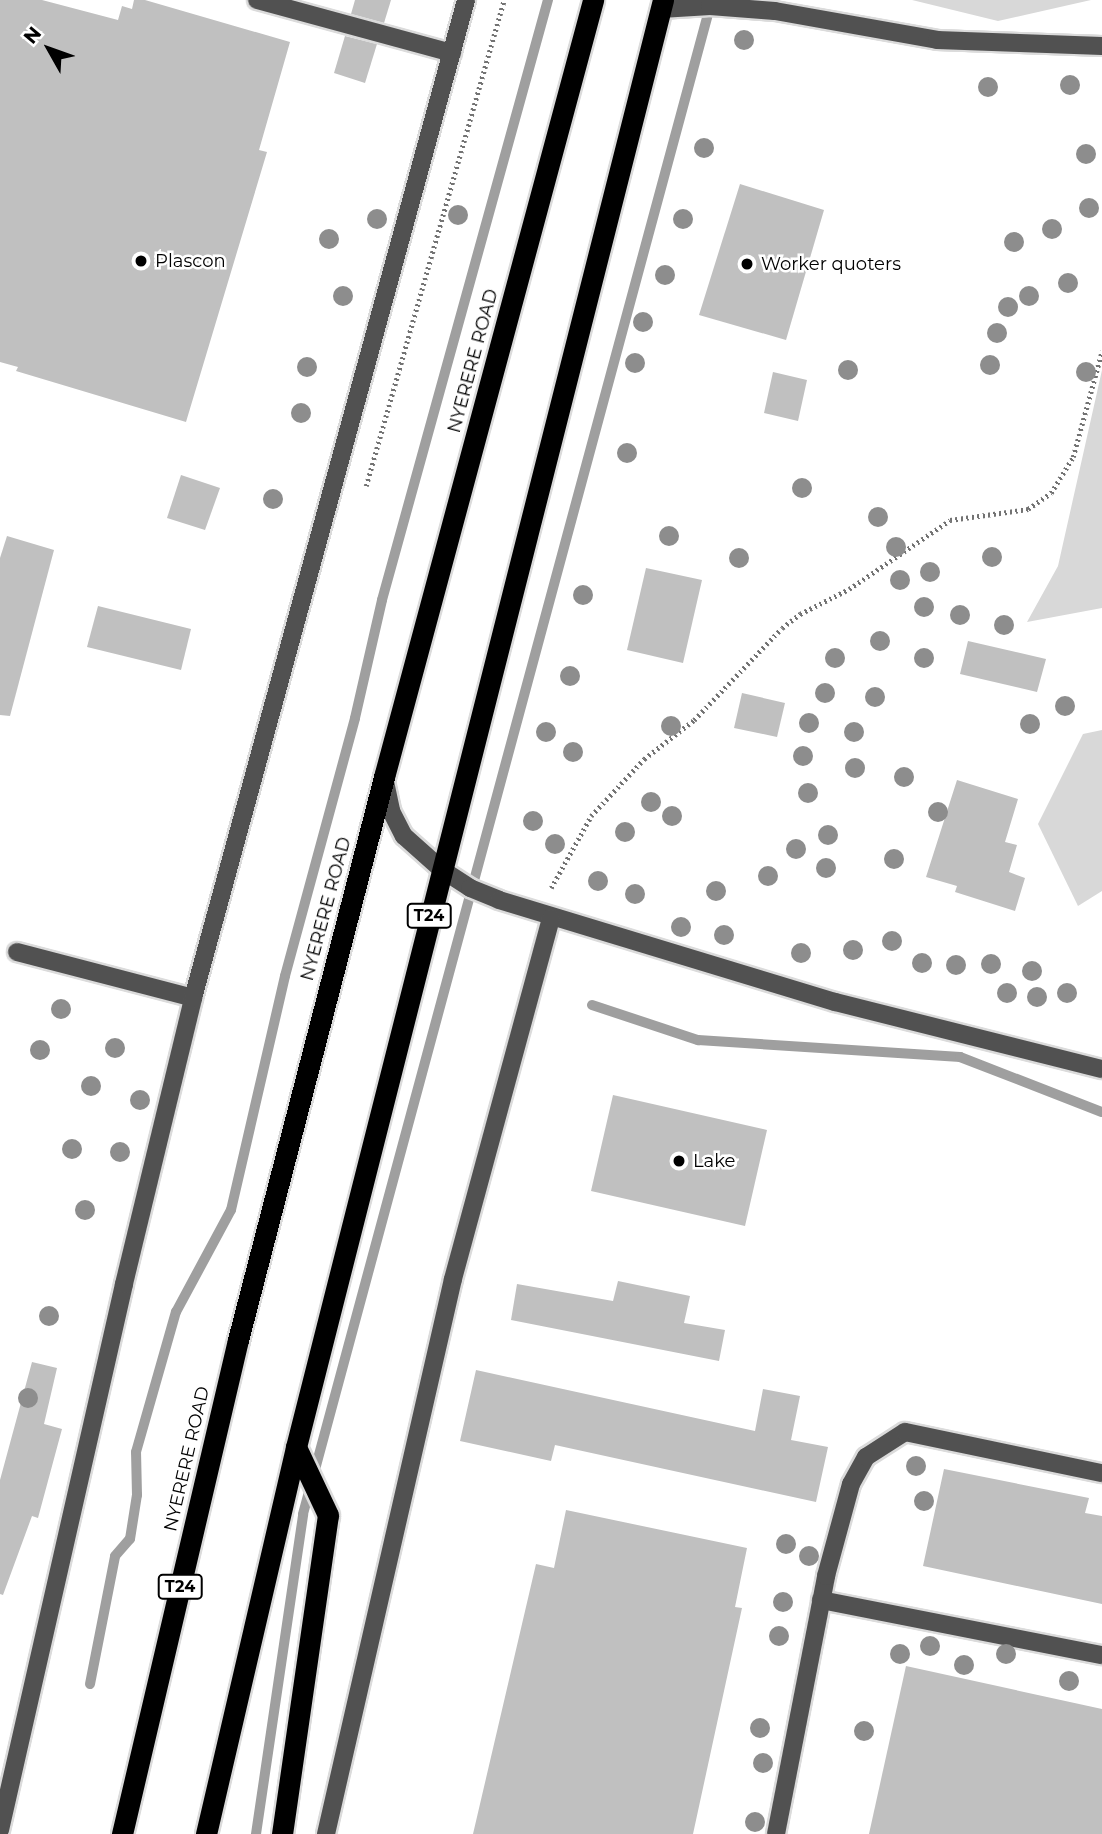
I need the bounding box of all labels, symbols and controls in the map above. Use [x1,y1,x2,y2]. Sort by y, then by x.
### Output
north arrow [14,14,84,84]
text: N [19,22,46,48]
place label: Plascon [155,250,226,272]
marker: Plascon [133,253,149,269]
place label: Worker quoters [761,253,901,275]
marker: Worker quoters [739,256,755,272]
street label: NYERERE ROAD [443,287,503,435]
street label: NYERERE ROAD [296,835,356,983]
road number: T24 [406,904,452,928]
place label: Lake [693,1150,735,1172]
marker: Lake [671,1153,687,1169]
street label: NYERERE ROAD [160,1384,214,1534]
road number: T24 [157,1574,203,1600]

